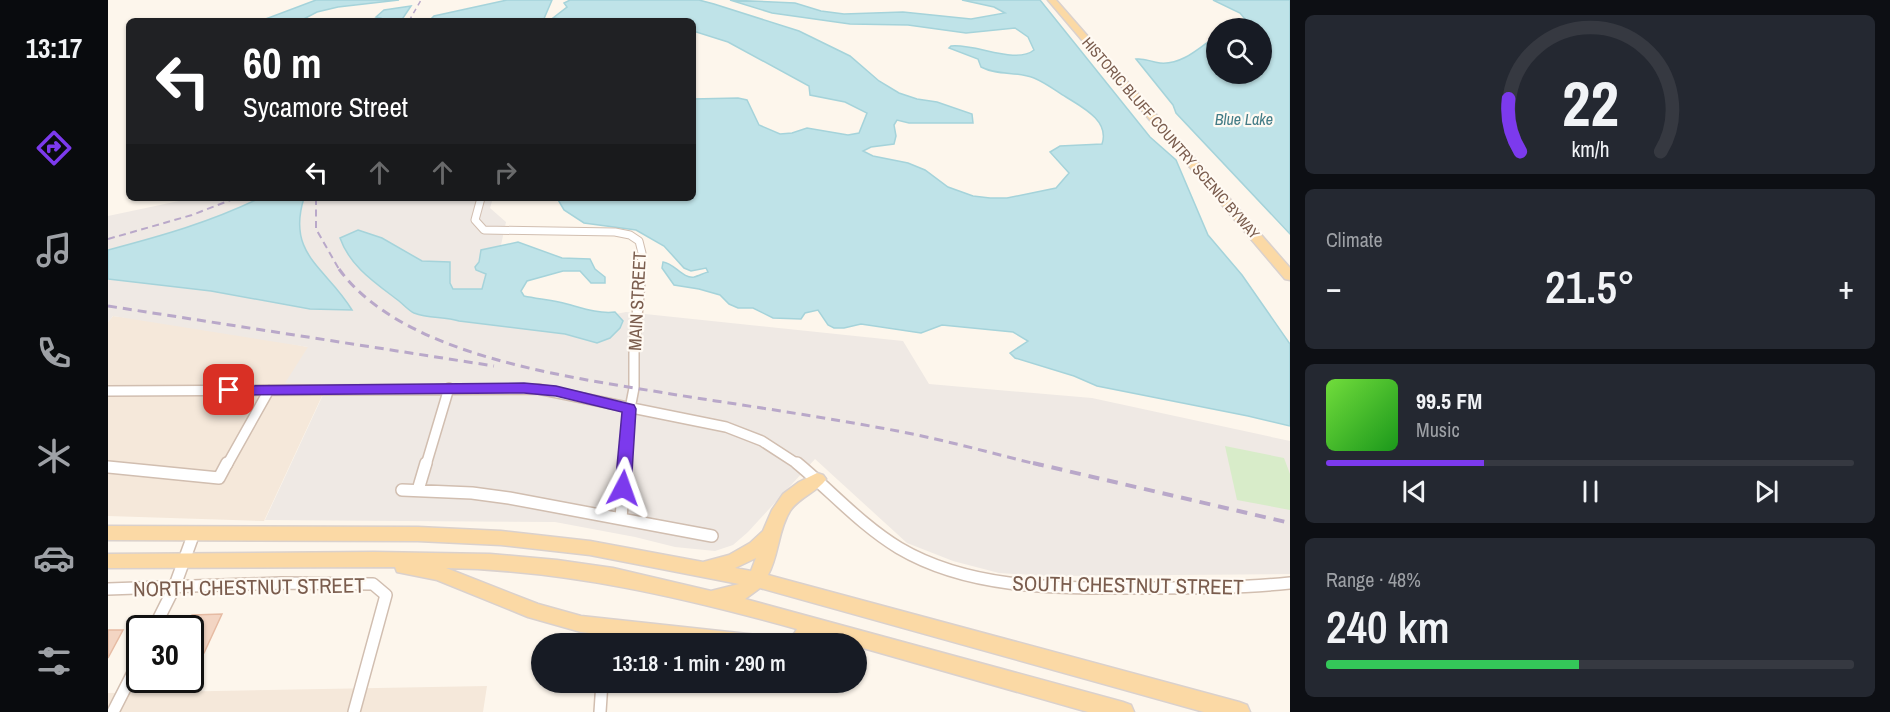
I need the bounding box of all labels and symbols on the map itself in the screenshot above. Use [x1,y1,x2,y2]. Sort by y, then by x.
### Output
street label: HISTORIC BLUFF COUNTRY SCENIC BYWAY [1077,33,1265,244]
water label: Blue Lake [1215,108,1273,130]
street label: MAIN STREET [622,251,652,351]
pin [203,364,254,415]
position arrow [591,456,655,520]
street label: SOUTH CHESTNUT STREET [1012,568,1244,602]
street label: NORTH CHESTNUT STREET [133,570,366,604]
speed limit sign: 30 [126,615,204,693]

